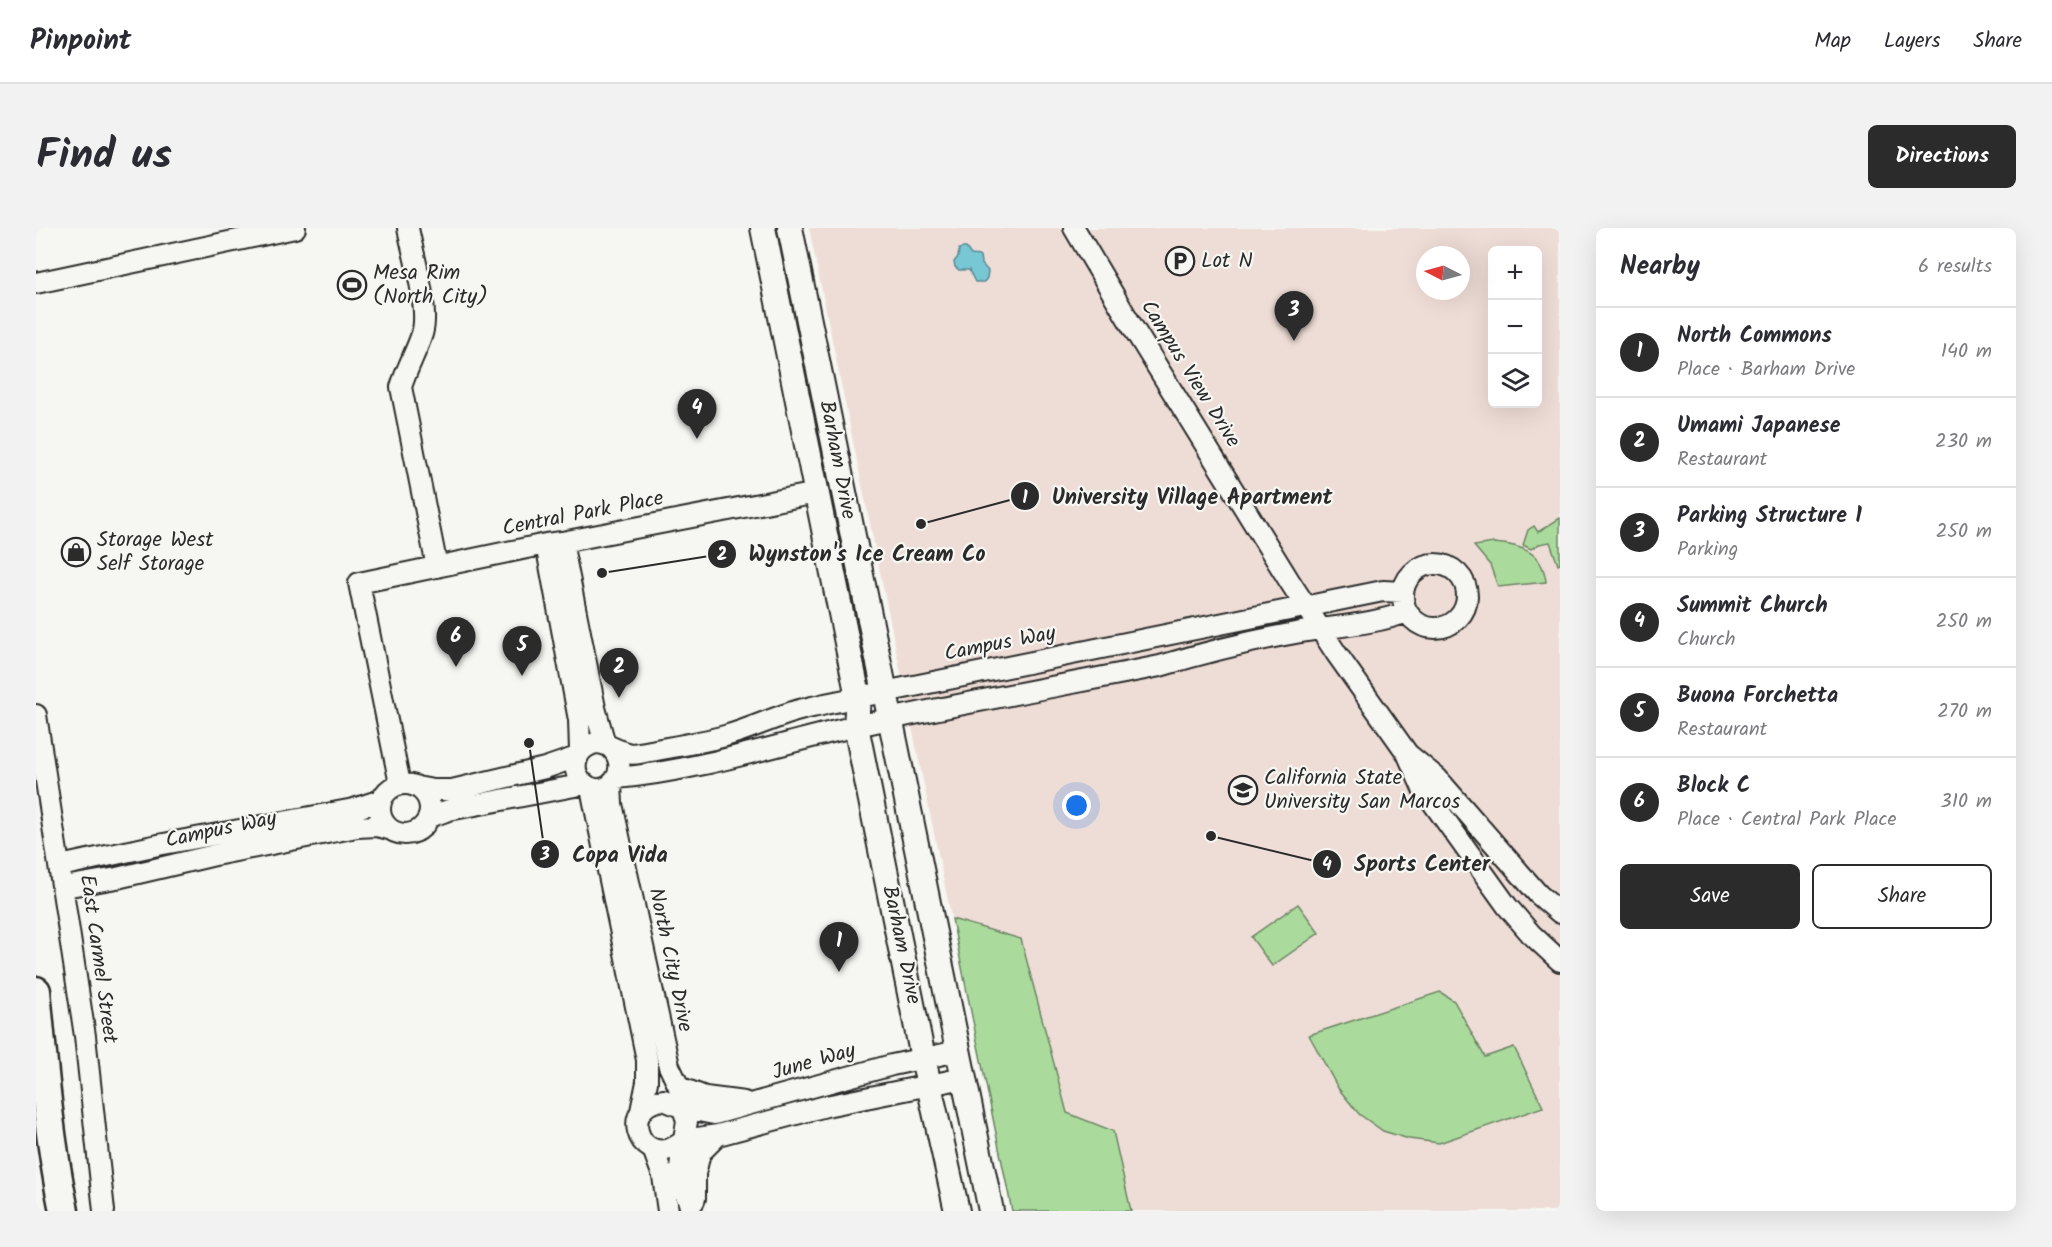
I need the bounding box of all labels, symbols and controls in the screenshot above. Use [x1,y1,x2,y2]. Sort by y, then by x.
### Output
text: Pinpoint [30,19,131,64]
text: Map [1814,25,1851,58]
text: Layers [1884,25,1940,58]
text: Share [1973,25,2022,58]
text: Find us [36,123,172,190]
button: Directions [1868,125,2016,188]
parking icon: Lot N [1164,245,1196,277]
place label: Lot N [1201,245,1253,278]
north arrow [1416,246,1470,300]
map controls [1488,246,1542,408]
button: + [1488,246,1542,300]
text: Nearby [1620,246,1700,288]
text: 6 results [1918,251,1992,283]
place label: Mesa Rim (North City) [373,257,488,314]
sports icon: Mesa Rim (North City) [336,269,368,301]
pin: 3 [1274,291,1314,341]
street label: Campus View Drive [1131,294,1249,455]
button: − [1488,300,1542,354]
text: North Commons [1677,319,1832,354]
text: 1 [1636,336,1643,368]
text: 140 m [1941,336,1992,368]
button: layers [1488,354,1542,408]
text: Place · Barham Drive [1677,354,1855,386]
pin: 4 [678,390,716,439]
street label: Barham Drive [809,398,865,523]
text: Umami Japanese [1677,409,1840,444]
text: 2 [1634,426,1645,458]
text: 230 m [1935,426,1992,458]
text: Restaurant [1677,444,1767,476]
callout: University Village Apartment [1010,476,1345,516]
text: University Village Apartment [1052,481,1333,516]
street label: Central Park Place [500,482,667,546]
text: 1 [1022,484,1028,513]
text: Parking Structure 1 [1677,499,1862,534]
text: 3 [1634,516,1645,548]
text: 250 m [1936,516,1992,548]
place label: Storage West Self Storage [97,524,214,581]
callout: Wynston's Ice Cream Co [707,534,998,574]
text: Parking [1677,534,1738,566]
shop icon: Storage West Self Storage [60,536,92,568]
text: Wynston's Ice Cream Co [748,538,986,573]
text: 2 [717,541,727,570]
text: Summit Church [1677,589,1828,624]
text: 4 [1634,606,1645,638]
text: 250 m [1936,606,1992,638]
street label: Campus Way [941,617,1059,671]
pin: 6 [436,618,476,667]
text: Church [1677,624,1736,656]
pin: 5 [502,626,542,676]
pin: 2 [600,648,638,698]
text: Buona Forchetta [1677,679,1838,714]
text: 5 [1634,696,1645,728]
text: 270 m [1937,696,1992,728]
text: Restaurant [1677,714,1767,746]
place label: California State University San Marcos [1264,762,1460,819]
text: Block C [1677,769,1750,804]
school or university icon: California State University San Marcos [1227,774,1259,806]
text: 6 [1634,786,1645,818]
text: 310 m [1940,786,1992,818]
your location [1062,791,1091,820]
street label: Campus Way [162,802,280,858]
text: Place · Central Park Place [1677,804,1896,836]
callout: Copa Vida [530,834,680,874]
text: Copa Vida [572,839,668,874]
text: 3 [539,841,550,870]
callout: Sports Center [1312,844,1501,884]
text: Sports Center [1354,848,1491,883]
text: 4 [1322,851,1332,880]
button: Save [1620,864,1800,929]
button: Share [1812,864,1992,929]
street label: East Carmel Street [70,873,126,1046]
street label: Barham Drive [872,883,930,1008]
street label: North City Drive [639,885,701,1036]
pin: 1 [820,922,858,972]
street label: June Way [769,1034,860,1090]

